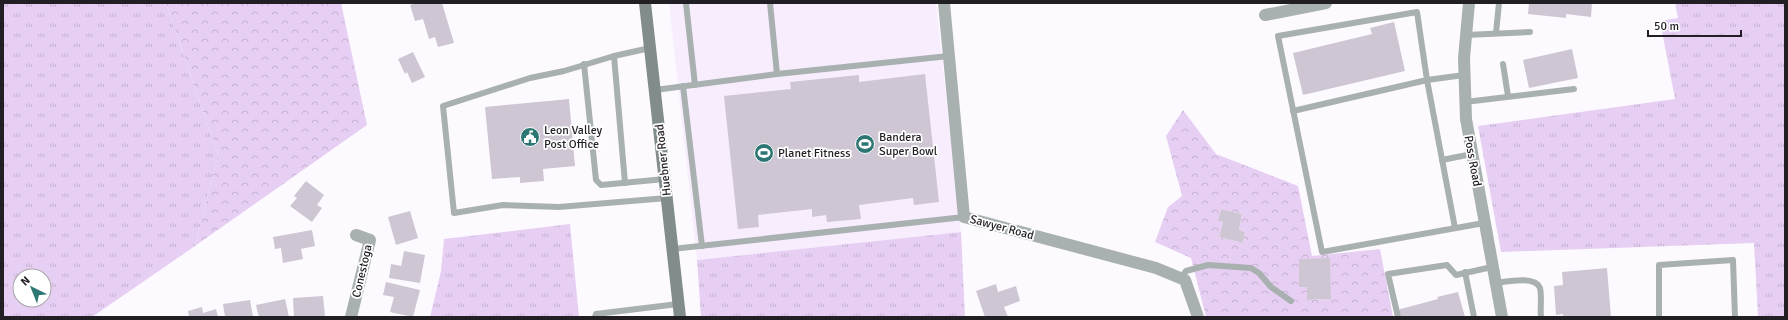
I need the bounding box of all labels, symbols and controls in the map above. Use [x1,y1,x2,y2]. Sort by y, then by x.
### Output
scale bar [1648,12,1741,38]
text: 50 m [1654,19,1679,34]
place label: Leon Valley Post Office [544,123,603,152]
street label: Huebner Road [652,123,675,197]
public building icon: Leon Valley Post Office [519,126,541,148]
place label: Bandera Super Bowl [879,130,938,159]
sports icon: Bandera Super Bowl [854,133,876,155]
street label: Poss Road [1461,134,1484,188]
sports icon: Planet Fitness [753,142,775,164]
place label: Planet Fitness [778,146,851,161]
street label: Sawyer Road [968,212,1035,243]
street label: Conestoga [349,243,376,299]
north arrow [12,268,52,308]
text: N [18,274,33,288]

